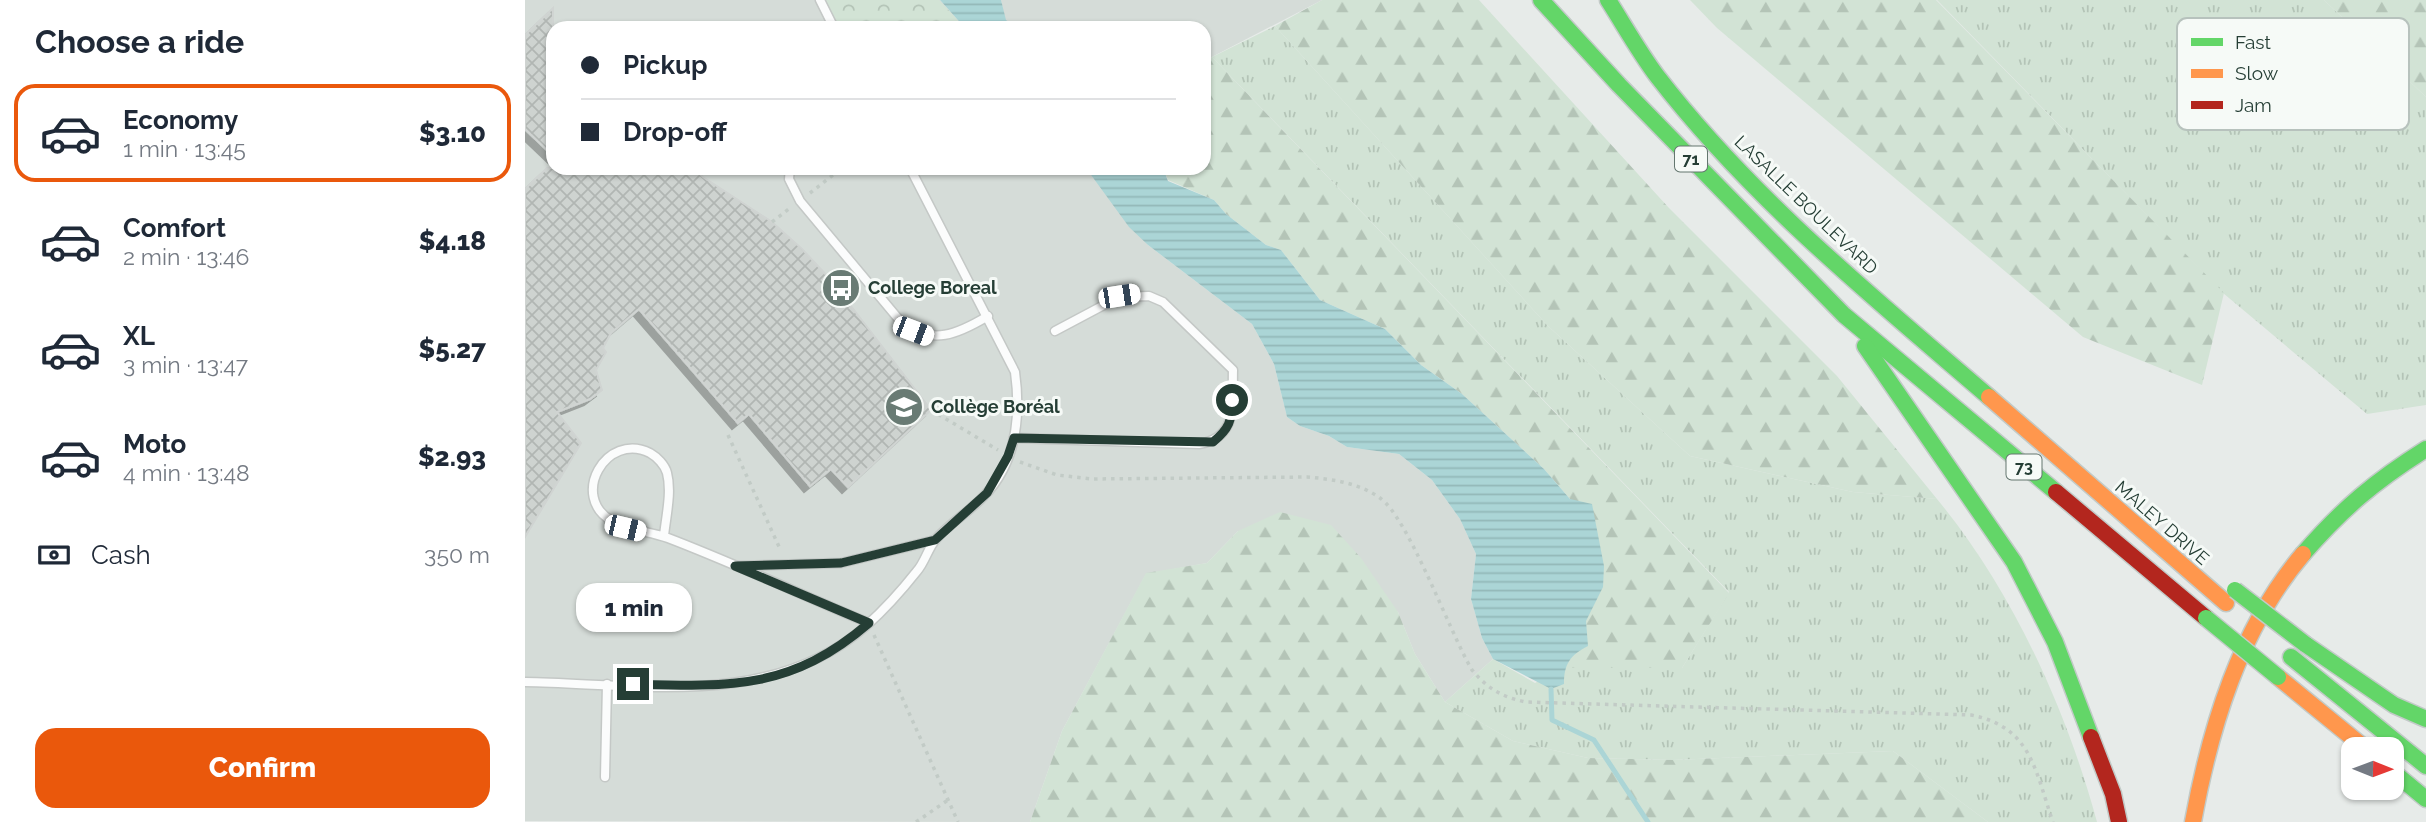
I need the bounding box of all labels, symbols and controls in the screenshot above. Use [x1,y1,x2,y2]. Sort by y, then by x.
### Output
legend [2177,18,2409,130]
text: Choose a ride [35,23,244,60]
text: Fast [2235,31,2271,53]
text: Pickup [623,50,708,80]
text: Slow [2235,62,2279,84]
text: Jam [2235,94,2272,116]
icon: car [39,102,102,165]
text: Economy [123,105,238,135]
text: Drop-off [623,117,727,147]
text: $3.10 [419,118,486,148]
street label: LASALLE BOULEVARD [1731,131,1882,278]
text: 1 min · 13:45 [123,135,246,162]
road number: 71 [1675,146,1707,172]
icon: car [39,210,102,273]
text: Comfort [123,213,226,243]
text: $4.18 [419,226,486,256]
text: 2 min · 13:46 [123,243,249,270]
bus stop icon: College Boreal [820,267,862,309]
place label: College Boreal [868,277,997,298]
car [1097,282,1142,310]
car [890,314,937,348]
icon: car [39,318,102,381]
text: XL [123,321,155,351]
text: $5.27 [419,334,486,364]
text: 3 min · 13:47 [123,351,248,378]
route start [1216,384,1248,416]
school or university icon: Collège Boréal [883,386,925,428]
place label: Collège Boréal [931,396,1060,417]
icon: car [39,426,102,489]
text: Moto [123,429,186,459]
text: $2.93 [418,442,486,472]
road number: 73 [2007,454,2041,480]
text: 4 min · 13:48 [123,459,250,486]
street label: MALEY DRIVE [2111,476,2214,569]
car [603,513,648,543]
icon: cash [35,536,73,574]
text: Cash [91,540,151,570]
text: 350 m [424,541,490,568]
callout: 1 min [575,582,691,632]
text: 1 min [604,594,664,621]
route end [617,668,649,700]
button: Confirm [35,728,490,808]
north arrow [2341,737,2405,800]
map controls [2341,737,2404,800]

